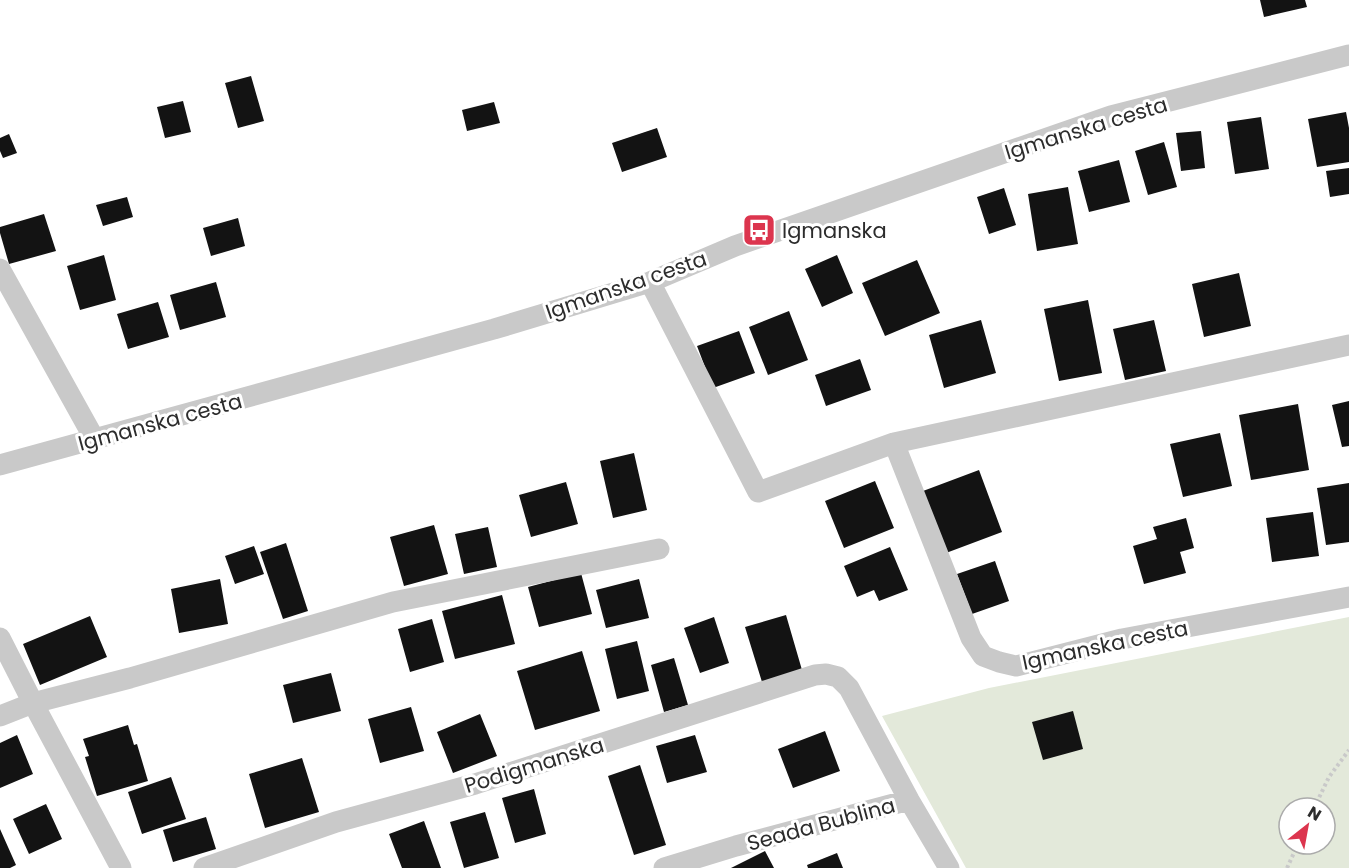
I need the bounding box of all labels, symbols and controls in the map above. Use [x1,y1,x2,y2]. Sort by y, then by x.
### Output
street label: Igmanska cesta [1001,89,1171,167]
bus stop icon: Igmanska [741,212,777,248]
place label: Igmanska [782,216,887,245]
street label: Igmanska cesta [541,244,711,326]
street label: Igmanska cesta [75,386,245,458]
street label: Igmanska cesta [1019,613,1191,677]
street label: Podigmanska [461,730,607,800]
street label: Seada Bublina [744,790,898,858]
north arrow [1277,796,1337,856]
text: N [1303,801,1326,827]

